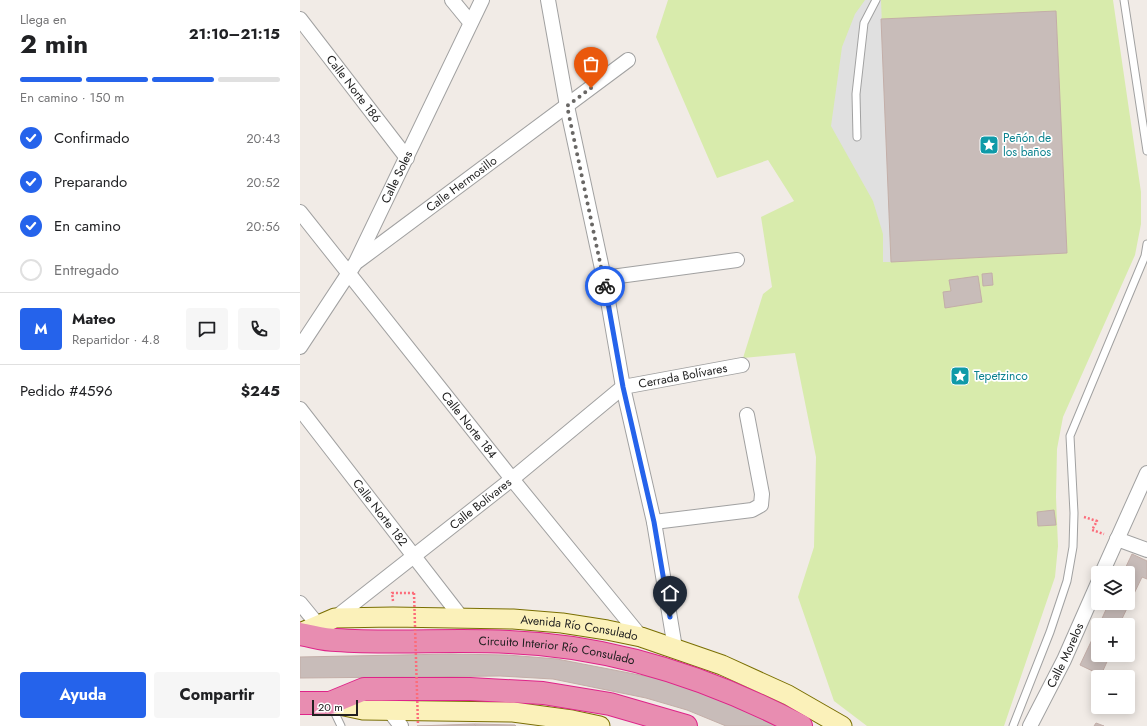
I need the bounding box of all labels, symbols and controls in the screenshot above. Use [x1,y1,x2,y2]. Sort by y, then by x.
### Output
text: Llega en [20,10,67,29]
text: 21:10–21:15 [189,23,280,45]
text: 2 min [20,25,88,63]
pin [574,47,608,88]
street label: Calle Norte 186 [322,51,386,126]
icon: bag [580,53,602,75]
text: En camino · 150 m [20,88,125,107]
icon: check [20,127,42,149]
text: Confirmado [54,127,129,149]
text: 20:43 [246,129,280,148]
place label: Peñón de los baños [1003,129,1051,161]
place icon: Peñón de los baños [978,134,1000,156]
street label: Calle Soles [377,148,417,206]
street label: Calle Hermosillo [422,151,501,216]
icon: check [20,171,42,193]
text: Preparando [54,171,127,193]
text: 20:52 [246,173,280,192]
icon: check [20,215,42,237]
text: En camino [54,215,121,237]
text: 20:56 [246,217,280,236]
text: Entregado [54,259,119,281]
courier [585,266,625,306]
icon: bike [594,275,616,297]
text: Mateo [72,308,116,330]
button: chat [186,308,228,350]
button: phone [238,308,280,350]
text: M [34,318,48,340]
text: Repartidor · 4.8 [72,330,160,349]
street label: Cerrada Bolívares [637,359,729,393]
place icon: Tepetzinco [949,365,971,387]
place label: Tepetzinco [974,367,1028,385]
text: Pedido #4596 [20,380,113,402]
text: $245 [241,380,280,402]
street label: Calle Norte 184 [437,388,501,462]
street label: Calle Bolívares [446,474,515,534]
street label: Calle Norte 182 [348,475,412,550]
map controls [1091,566,1135,714]
button: layers [1091,566,1135,610]
pin [653,576,687,617]
icon: home [659,582,681,604]
street label: Avenida Río Consulado [520,611,640,645]
button: + [1091,618,1135,662]
street label: Calle Morelos [1042,620,1088,691]
street label: Circuito Interior Río Consulado [478,632,637,669]
button: − [1091,670,1135,714]
button: Ayuda [20,672,146,718]
button: Compartir [154,672,280,718]
scale bar [312,698,358,717]
text: 20 m [318,699,343,715]

